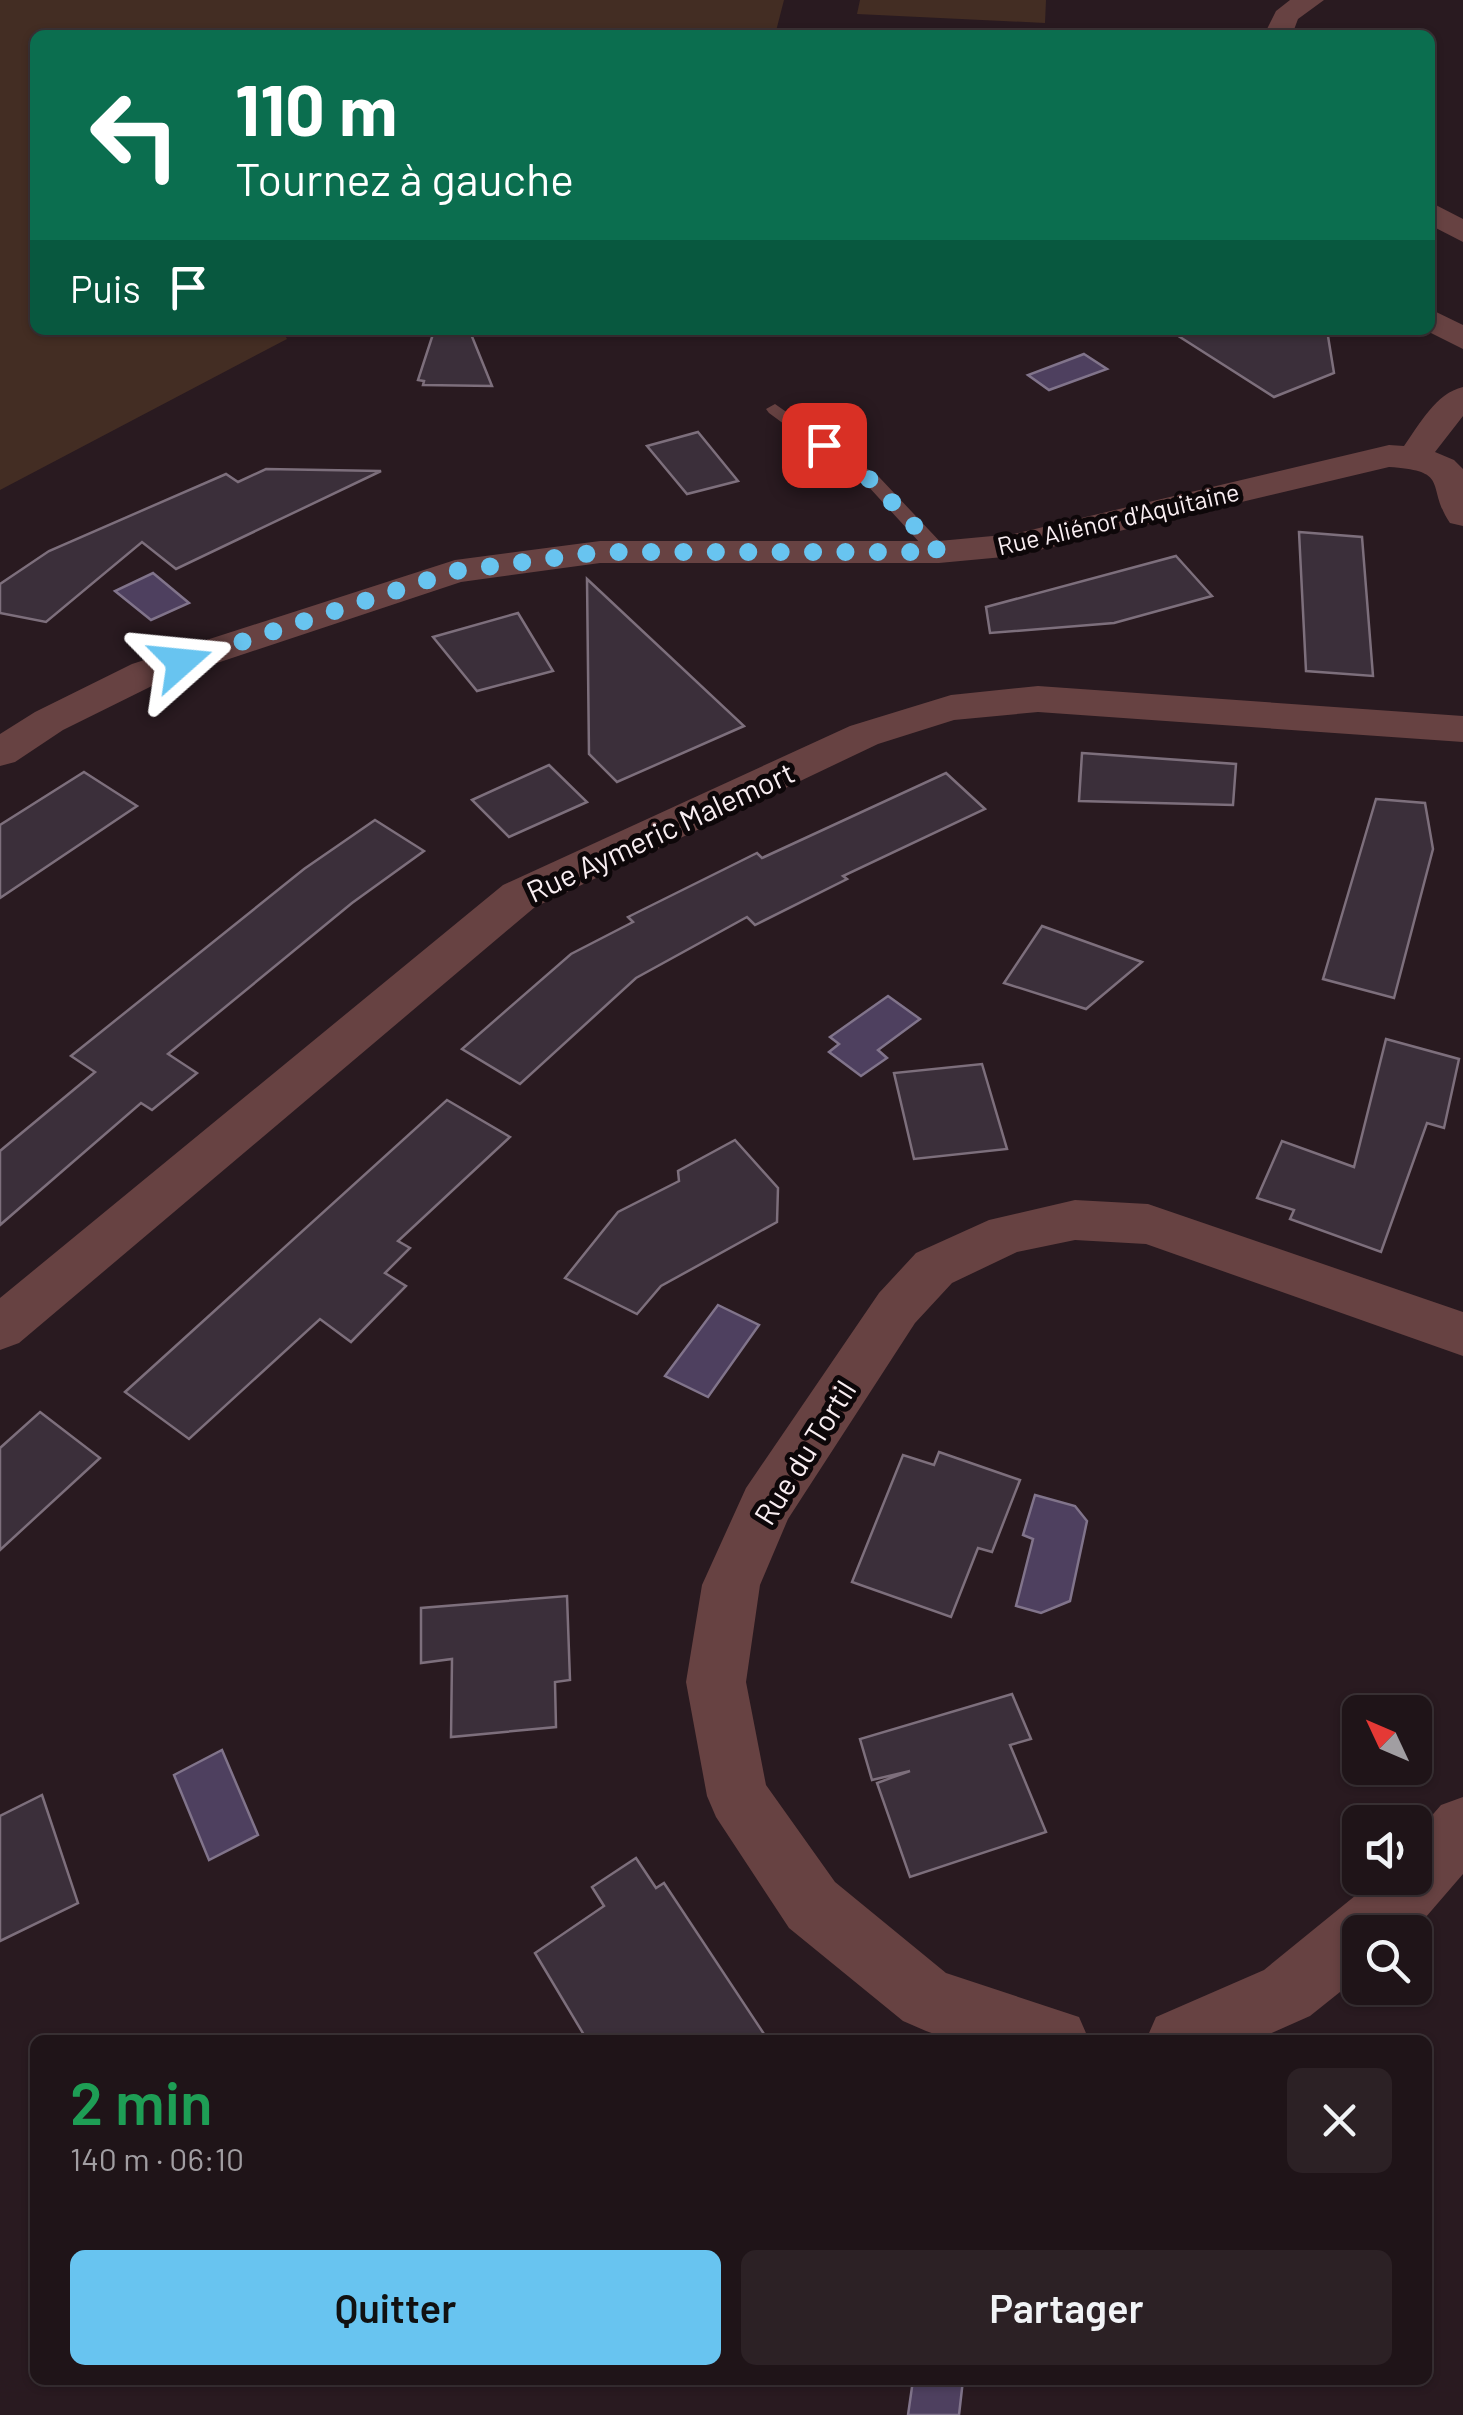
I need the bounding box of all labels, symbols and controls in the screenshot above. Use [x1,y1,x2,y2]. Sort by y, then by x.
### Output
text: 110 m [235,66,397,150]
icon: left [70,70,200,200]
text: Tournez à gauche [235,151,574,205]
icon: arrive [161,260,216,315]
text: Puis [70,265,141,311]
pin [782,403,867,488]
icon: arrive [797,418,852,473]
street label: Rue Aliénor d'Aquitaine [994,476,1242,560]
position arrow [129,610,233,714]
street label: Rue Aymeric Malemort [520,753,800,909]
street label: Rue du Tortil [746,1373,862,1531]
north arrow [1342,1695,1432,1785]
map controls [1342,1695,1432,2005]
button: sound [1342,1805,1432,1895]
button: search [1342,1915,1432,2005]
text: 2 min [70,2065,213,2137]
button: close [1287,2068,1392,2173]
text: 140 m · 06:10 [70,2139,244,2177]
button: Quitter [70,2250,721,2365]
button: Partager [741,2250,1392,2365]

